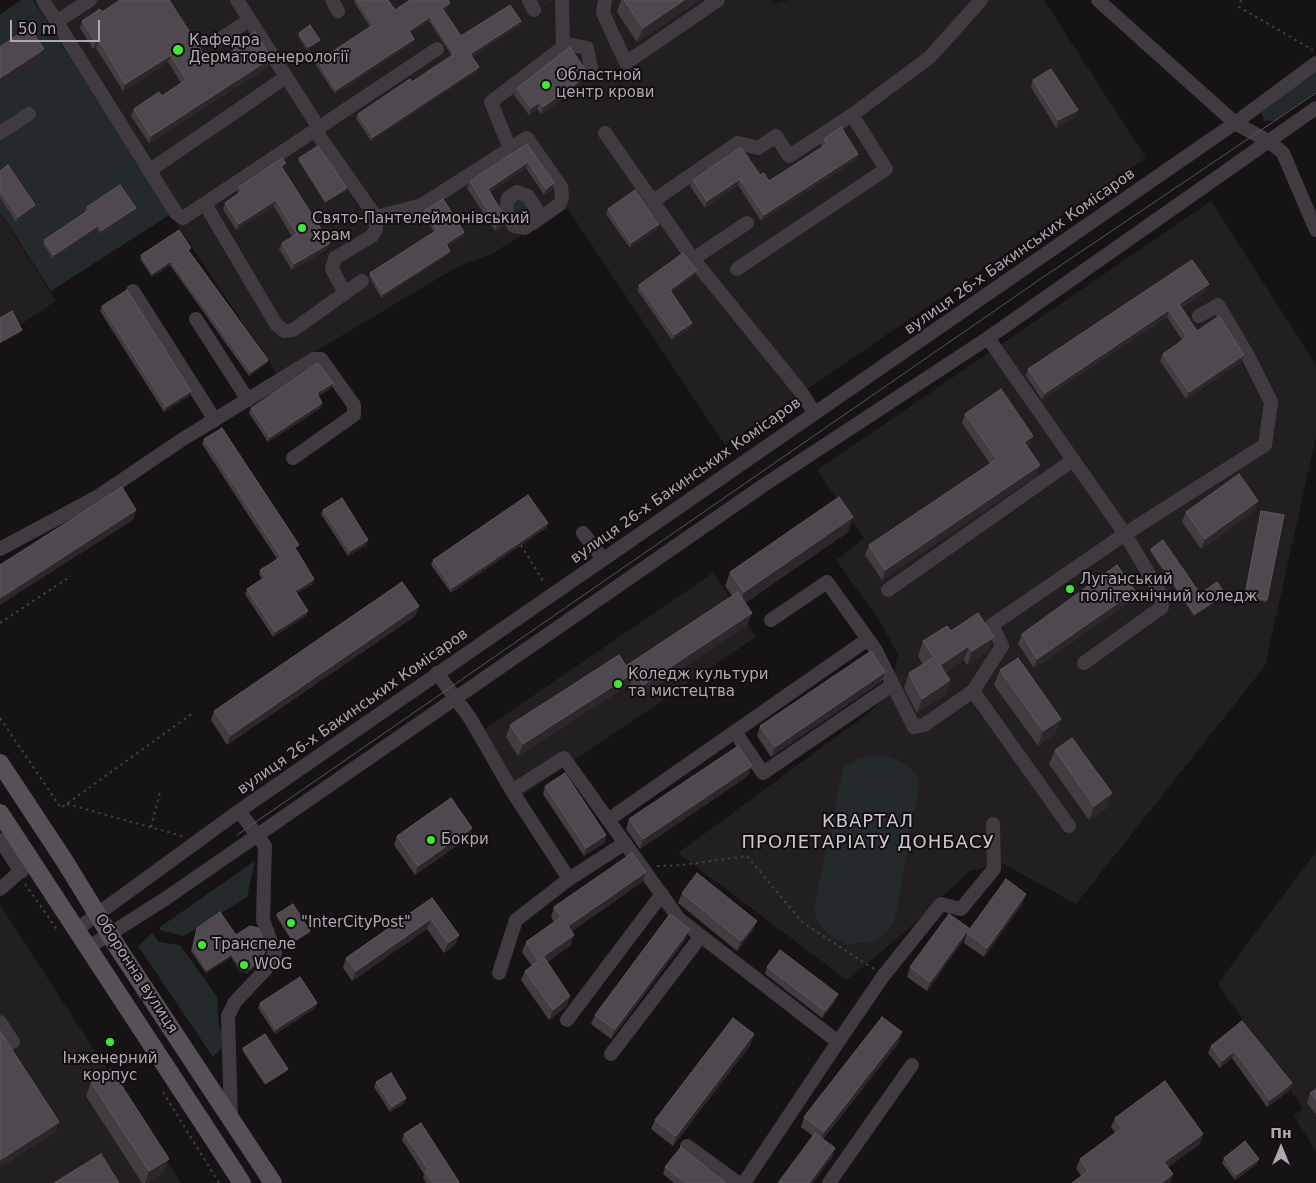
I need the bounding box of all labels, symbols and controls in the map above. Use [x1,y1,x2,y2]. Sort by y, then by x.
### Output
scale bar [12,10,102,42]
text: 50 m [18,20,56,38]
place label: Кафедра Дерматовенерології [189,32,349,67]
marker: Кафедра Дерматовенерології [171,43,185,57]
place label: Областной центр крови [556,67,655,102]
marker: Областной центр крови [540,79,552,91]
street label: вулиця 26-х Бакинських Комісаров [901,165,1139,339]
place label: Свято-Пантелеймонівський храм [312,210,529,245]
marker: Свято-Пантелеймонівський храм [296,222,308,234]
street label: вулиця 26-х Бакинських Комісаров [567,394,805,568]
place label: Луганський політехнічний коледж [1080,571,1257,606]
marker: Луганський політехнічний коледж [1064,583,1076,595]
street label: вулиця 26-х Бакинських Комісаров [234,625,472,799]
place label: Коледж культури та мистецтва [628,666,769,701]
marker: Коледж культури та мистецтва [612,678,624,690]
district label: КВАРТАЛ ПРОЛЕТАРІАТУ ДОНБАСУ [739,811,997,854]
place label: Бокри [441,831,489,849]
marker: Бокри [425,834,437,846]
street label: Оборонна вулиця [91,911,181,1037]
place label: "InterCityPost" [301,914,411,932]
marker: "InterCityPost" [285,917,297,929]
place label: Транспеле [212,936,296,954]
marker: Транспеле [196,939,208,951]
place label: WOG [254,956,292,974]
marker: WOG [238,959,250,971]
marker: Інженерний корпус [104,1036,116,1048]
place label: Інженерний корпус [63,1050,157,1085]
north arrow [1256,1123,1306,1173]
text: Пн [1270,1125,1292,1141]

